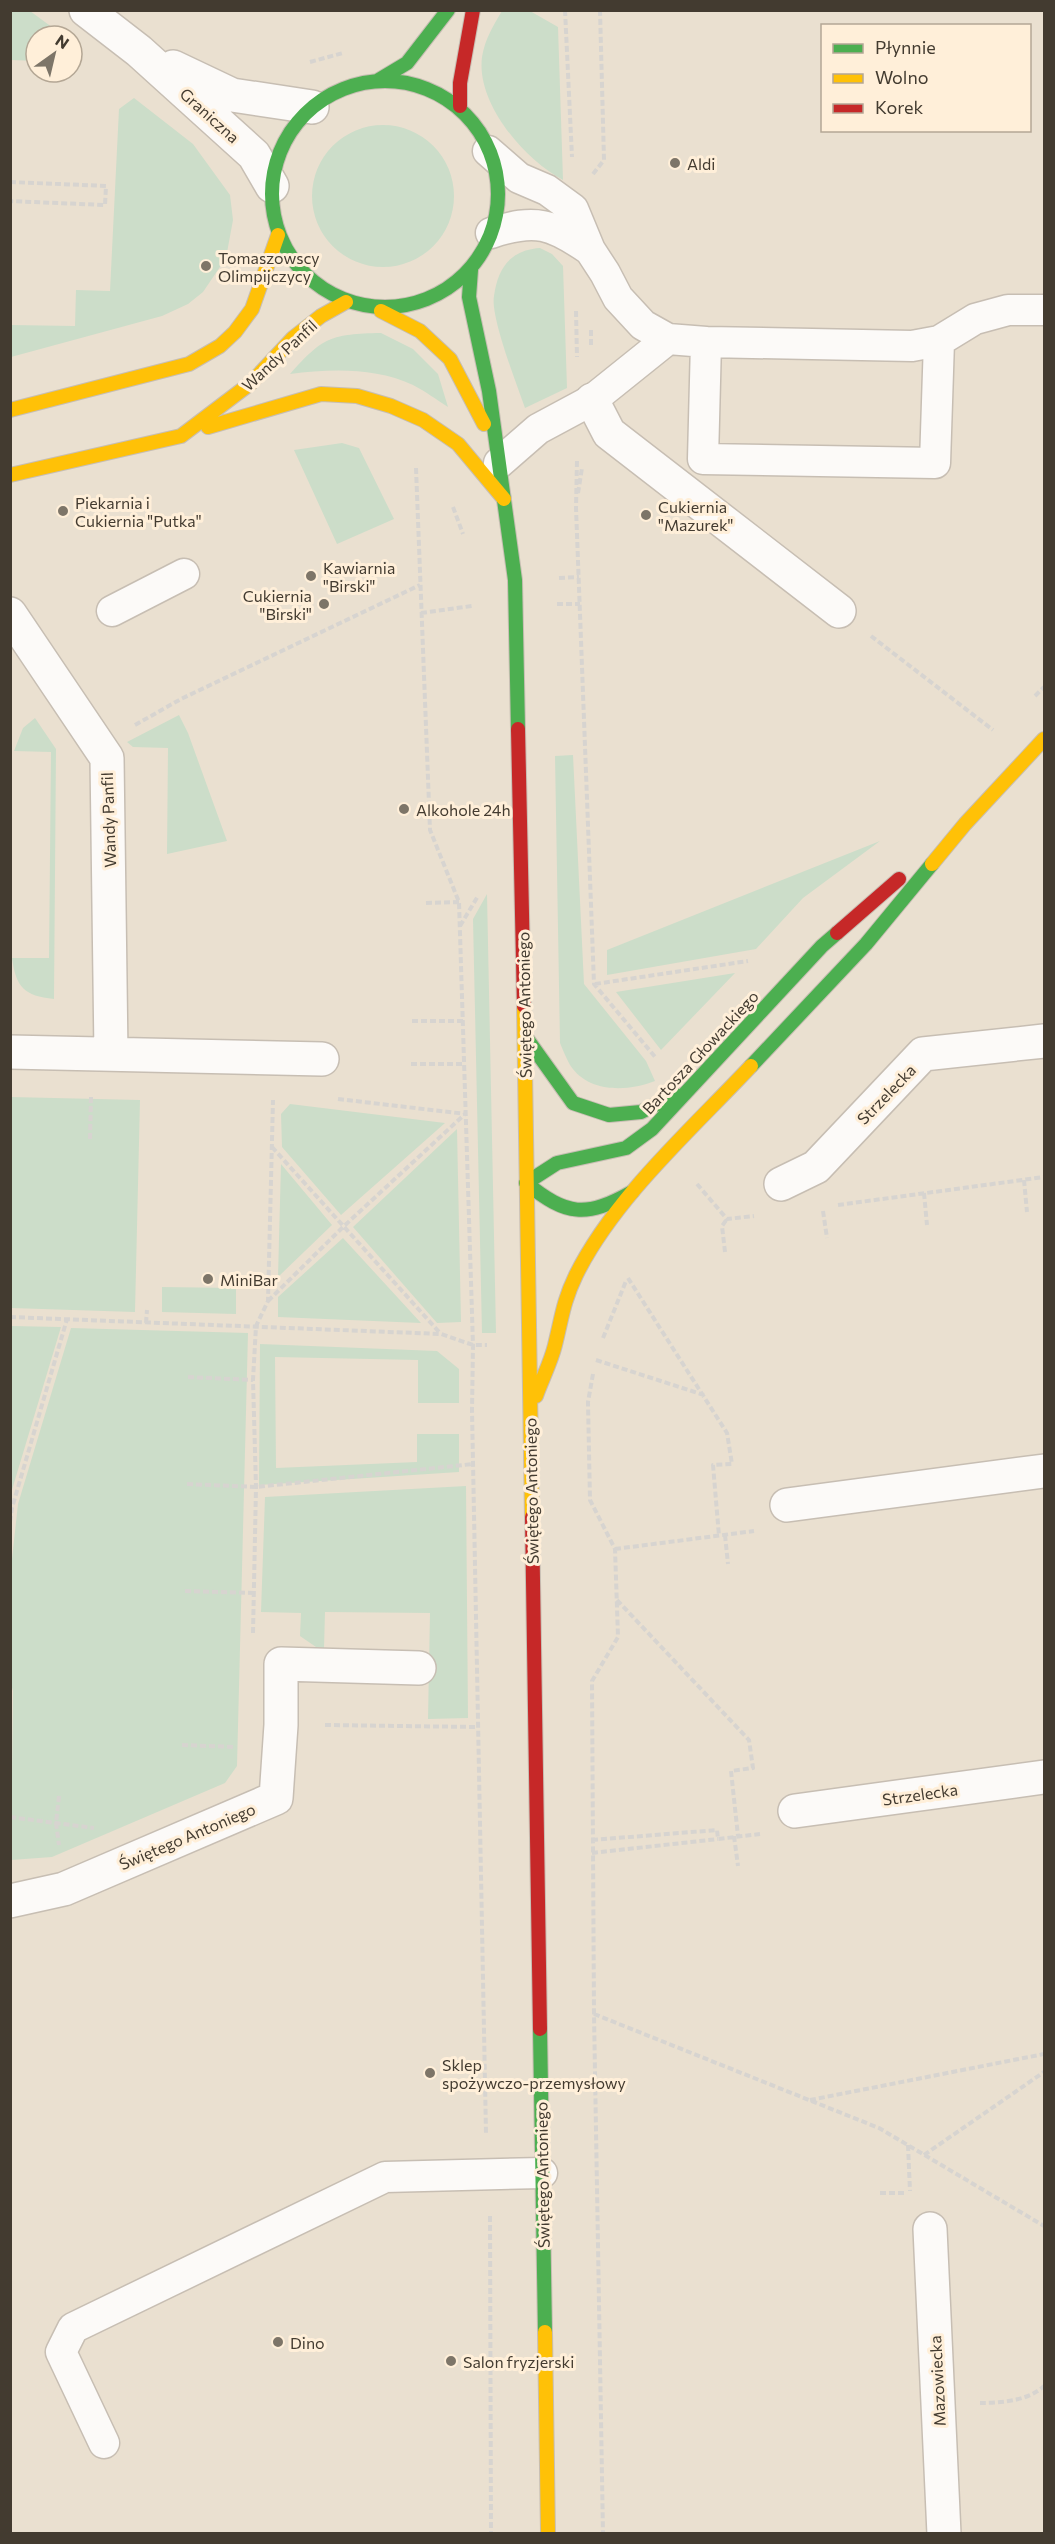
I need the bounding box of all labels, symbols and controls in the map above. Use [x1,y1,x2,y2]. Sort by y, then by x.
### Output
north arrow [24,24,84,84]
legend [821,24,1031,132]
text: N [52,30,73,52]
text: Płynnie [875,36,936,58]
text: Wolno [875,66,929,88]
street label: Graniczna [177,84,243,146]
text: Korek [875,96,924,118]
place label: Aldi [687,154,715,173]
marker: Aldi [668,156,682,170]
place label: Tomaszowscy Olimpijczycy [218,248,320,285]
marker: Tomaszowscy Olimpijczycy [199,259,213,273]
street label: Wandy Panfil [238,315,320,395]
place label: Piekarnia i Cukiernia "Putka" [75,493,202,530]
place label: Cukiernia "Mazurek" [658,497,734,534]
marker: Piekarnia i Cukiernia "Putka" [56,504,70,518]
marker: Cukiernia "Mazurek" [639,508,653,522]
place label: Kawiarnia "Birski" [323,558,395,595]
marker: Kawiarnia "Birski" [304,569,318,583]
place label: Cukiernia "Birski" [243,586,312,623]
marker: Cukiernia "Birski" [317,597,331,611]
street label: Wandy Panfil [97,772,119,868]
place label: Alkohole 24h [416,800,511,819]
marker: Alkohole 24h [397,802,411,816]
street label: Świętego Antoniego [513,932,535,1078]
street label: Bartosza Głowackiego [638,986,762,1118]
street label: Strzelecka [853,1060,919,1128]
place label: MiniBar [220,1270,278,1289]
marker: MiniBar [201,1272,215,1286]
street label: Świętego Antoniego [520,1418,542,1564]
street label: Strzelecka [881,1779,959,1809]
street label: Świętego Antoniego [116,1799,258,1873]
place label: Sklep spożywczo-przemysłowy [442,2055,626,2092]
marker: Sklep spożywczo-przemysłowy [423,2066,437,2080]
street label: Świętego Antoniego [531,2102,553,2248]
place label: Dino [290,2333,325,2352]
marker: Dino [271,2335,285,2349]
street label: Mazowiecka [925,2335,949,2427]
place label: Salon fryzjerski [463,2352,574,2371]
marker: Salon fryzjerski [444,2354,458,2368]

